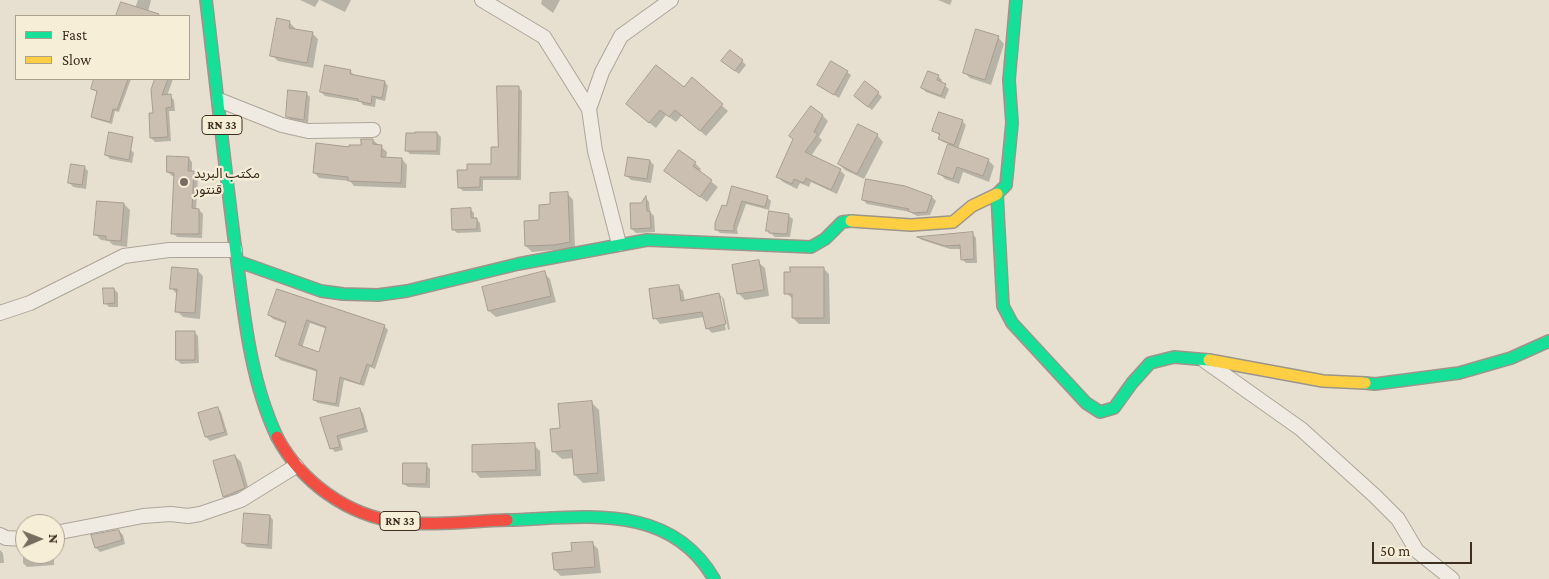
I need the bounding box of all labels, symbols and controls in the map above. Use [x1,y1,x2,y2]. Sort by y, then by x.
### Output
legend [15,15,190,80]
text: Fast [62,27,87,43]
text: Slow [62,52,91,68]
road number: RN 33 [202,116,242,134]
place label: مكتب البريد قنتور [194,166,260,198]
marker: مكتب البريد قنتور [178,176,190,188]
road number: RN 33 [380,512,420,530]
north arrow [15,514,65,564]
scale bar [1374,532,1474,564]
text: N [46,534,62,544]
text: 50 m [1380,543,1410,559]

